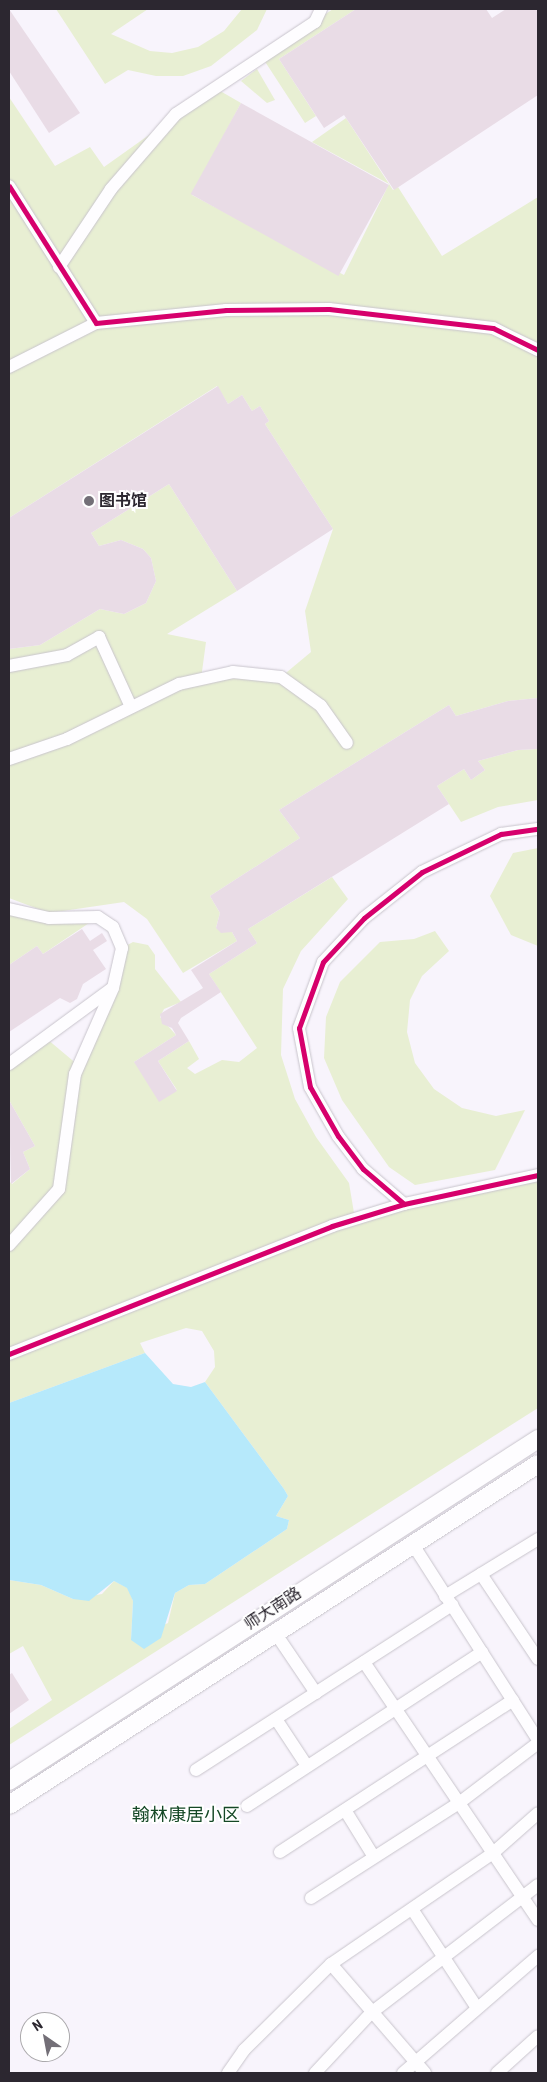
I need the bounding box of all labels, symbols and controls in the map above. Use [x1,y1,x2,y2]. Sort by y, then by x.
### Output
place label: 图书馆 [99,491,147,511]
marker: 图书馆 [83,495,95,507]
street label: 师大南路 [241,1584,305,1634]
district label: 翰林康居小区 [132,1804,240,1826]
north arrow [20,2012,70,2062]
text: N [29,2016,45,2034]

